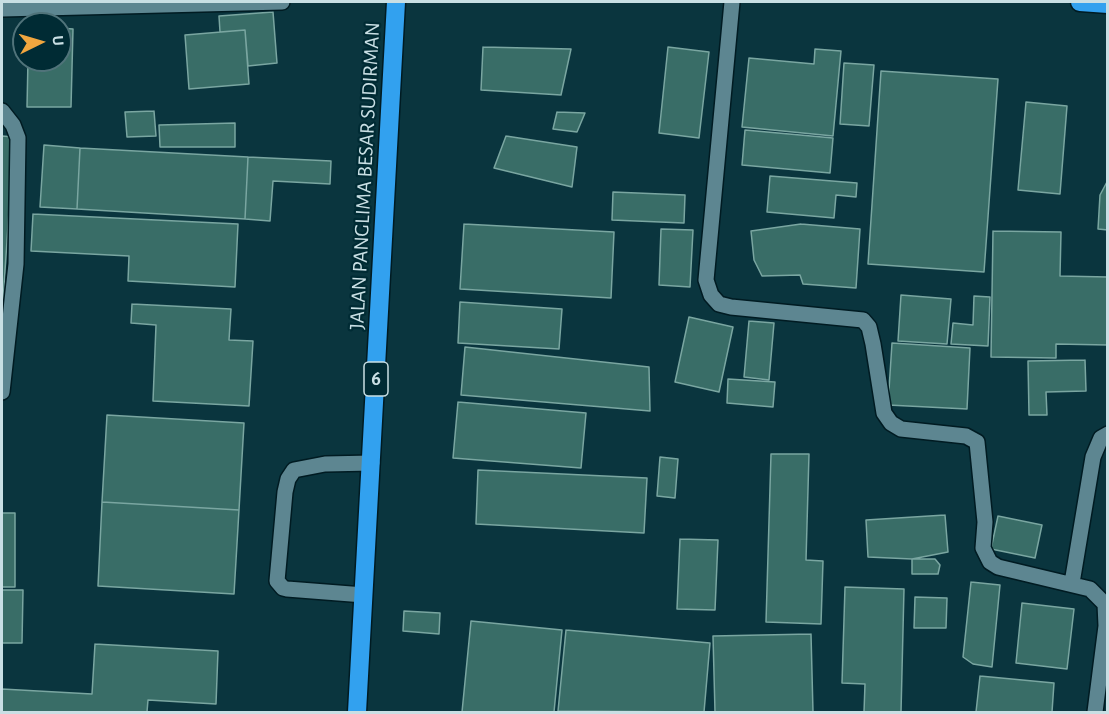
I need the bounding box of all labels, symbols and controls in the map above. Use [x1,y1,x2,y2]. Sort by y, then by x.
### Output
north arrow [12,12,72,72]
street label: JALAN PANGLIMA BESAR SUDIRMAN [344,22,386,330]
text: U [50,35,66,46]
road number: 6 [364,362,388,396]

